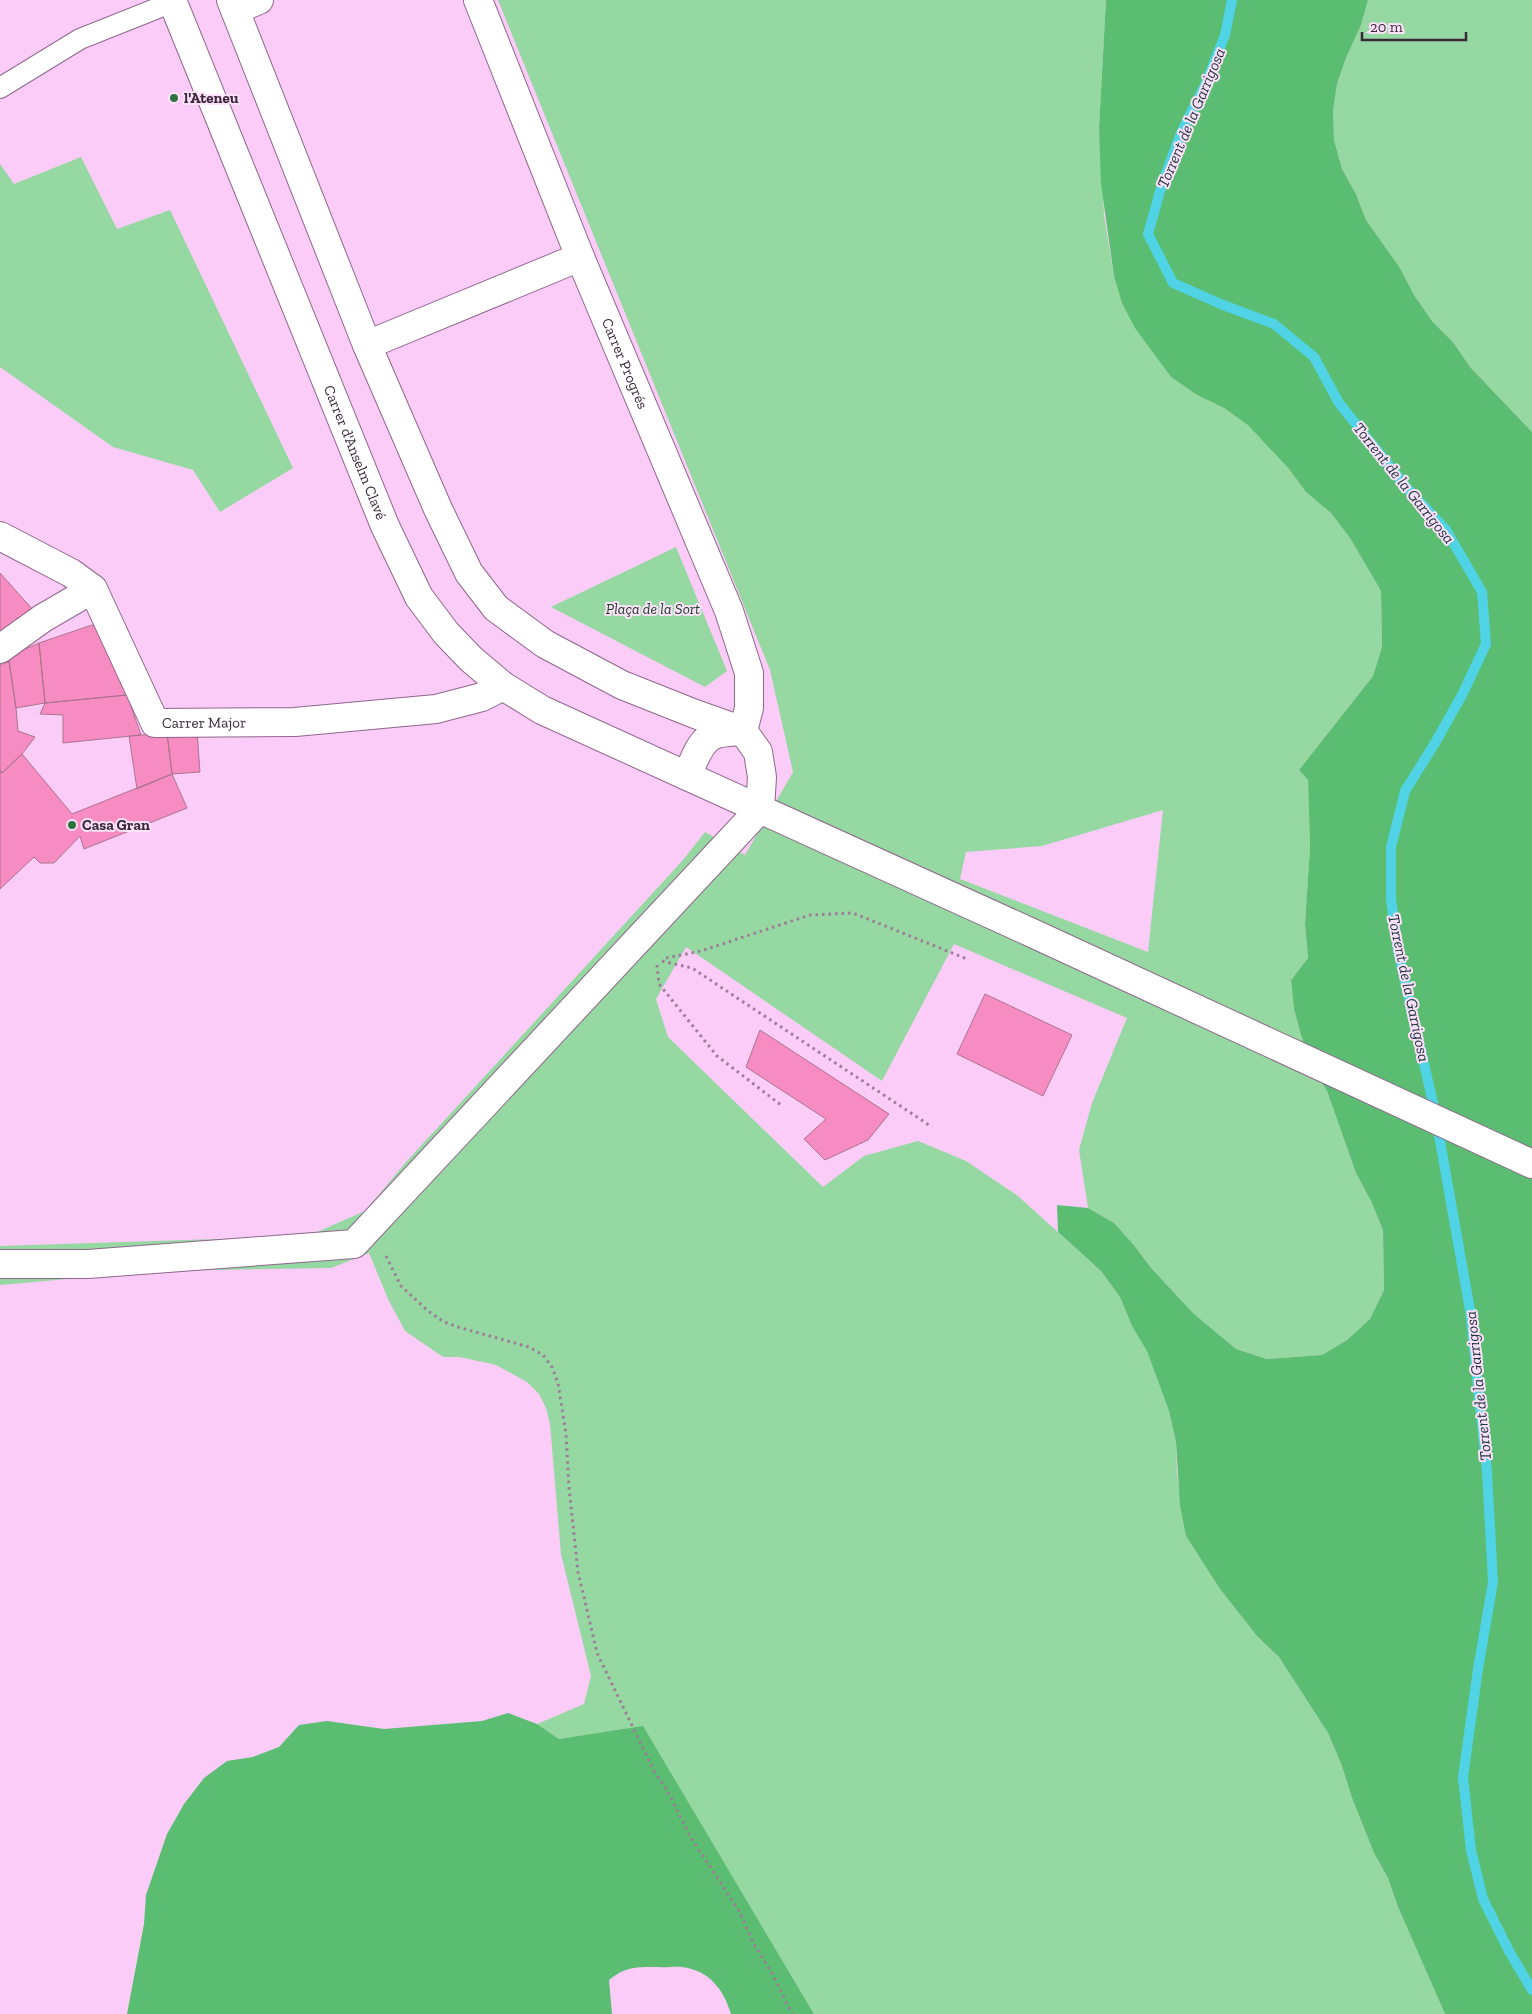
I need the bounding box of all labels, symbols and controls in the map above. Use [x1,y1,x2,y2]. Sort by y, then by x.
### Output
scale bar [1362,10,1466,42]
text: 20 m [1370,18,1403,36]
water label: Torrent de la Garrigosa [1153,45,1229,191]
place label: l'Ateneu [184,89,239,107]
marker: l'Ateneu [168,92,180,104]
street label: Carrer Progrés [598,315,652,412]
street label: Carrer d'Anselm Clavé [320,382,390,522]
water label: Torrent de la Garrigosa [1349,419,1459,547]
park label: Plaça de la Sort [606,600,700,618]
street label: Carrer Major [162,713,246,732]
place label: Casa Gran [82,816,150,834]
marker: Casa Gran [66,819,78,831]
water label: Torrent de la Garrigosa [1384,912,1434,1064]
water label: Torrent de la Garrigosa [1461,1310,1495,1462]

